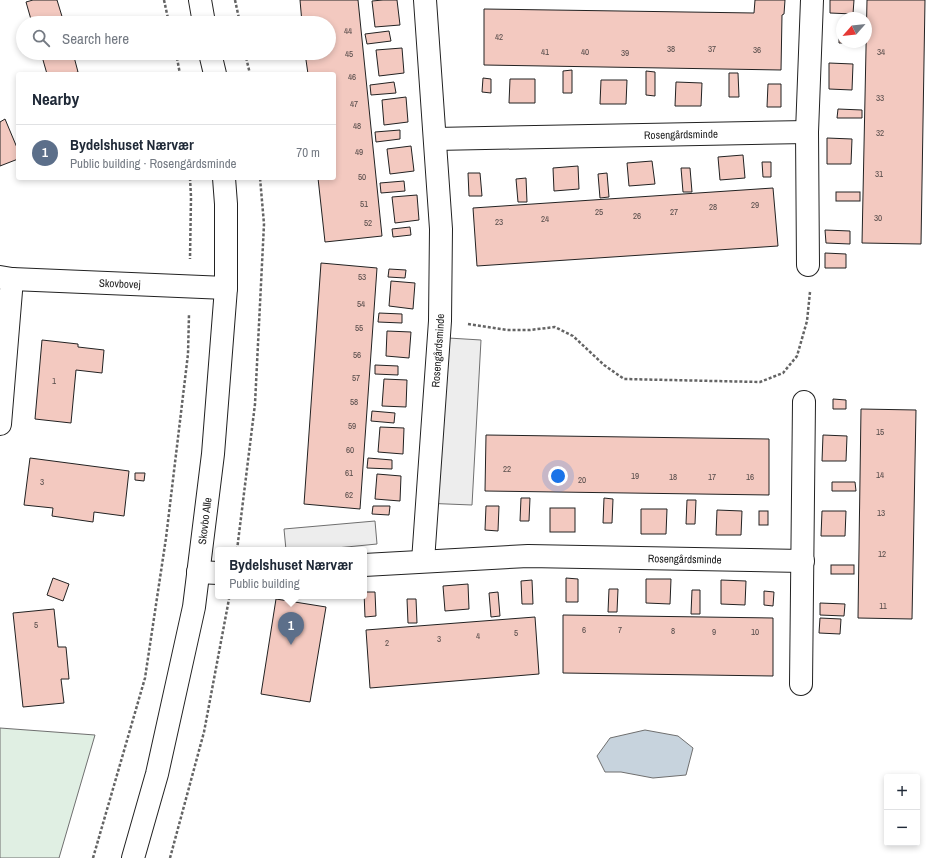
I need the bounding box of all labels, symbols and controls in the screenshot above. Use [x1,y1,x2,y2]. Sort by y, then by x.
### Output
north arrow [836,12,872,48]
search box [16,16,336,60]
house number: 44 [344,25,352,37]
icon: search [30,27,52,49]
text: Search here [62,28,129,49]
house number: 42 [495,31,503,43]
house number: 38 [667,43,675,55]
house number: 37 [708,43,716,55]
house number: 36 [753,44,761,56]
house number: 41 [541,46,549,58]
house number: 40 [581,46,589,58]
house number: 34 [877,46,885,58]
house number: 39 [621,47,629,59]
house number: 45 [345,48,353,60]
house number: 46 [348,71,356,83]
text: Nearby [32,87,79,110]
house number: 33 [876,92,884,104]
house number: 47 [350,98,358,110]
house number: 48 [353,120,361,132]
street label: Rosengårdsminde [644,127,718,142]
house number: 32 [876,127,884,139]
text: Bydelshuset Nærvær [70,134,194,155]
text: 1 [42,144,48,161]
text: 70 m [296,144,320,161]
house number: 49 [355,146,363,158]
text: Public building · Rosengårdsminde [70,155,237,172]
house number: 31 [875,168,883,180]
house number: 50 [358,171,366,183]
house number: 51 [360,198,368,210]
house number: 29 [751,199,759,211]
house number: 28 [709,201,717,213]
house number: 25 [595,206,603,218]
house number: 27 [670,206,678,218]
house number: 26 [633,210,641,222]
house number: 30 [874,212,882,224]
house number: 24 [541,213,549,225]
house number: 23 [495,216,503,228]
house number: 52 [364,217,372,229]
house number: 53 [358,271,366,283]
street label: Skovbovej [99,276,141,291]
house number: 54 [357,298,365,310]
street label: Rosengårdsminde [428,314,447,388]
house number: 55 [355,322,363,334]
house number: 56 [353,349,361,361]
house number: 57 [352,372,360,384]
house number: 1 [52,375,56,387]
house number: 58 [350,396,358,408]
house number: 59 [348,420,356,432]
house number: 15 [876,426,884,438]
house number: 60 [346,444,354,456]
house number: 22 [503,463,511,475]
your location [548,466,568,486]
house number: 61 [345,467,353,479]
house number: 14 [876,469,884,481]
house number: 19 [631,470,639,482]
house number: 18 [669,471,677,483]
house number: 17 [708,471,716,483]
house number: 16 [746,471,754,483]
house number: 20 [578,474,586,486]
house number: 3 [40,476,44,488]
house number: 62 [345,489,353,501]
street label: Skovbo Alle [195,497,215,545]
house number: 13 [877,507,885,519]
popup [215,547,367,599]
house number: 12 [878,548,886,560]
street label: Rosengårdsminde [648,551,722,567]
text: Bydelshuset Nærvær [229,554,353,575]
text: Public building [229,575,300,592]
house number: 11 [879,600,887,612]
pin: 1 [278,612,304,645]
house number: 5 [34,619,38,631]
house number: 6 [582,624,586,636]
house number: 7 [618,624,622,636]
house number: 8 [671,625,675,637]
house number: 9 [712,626,716,638]
house number: 10 [751,626,759,638]
house number: 5 [514,627,518,639]
house number: 4 [476,630,480,642]
house number: 3 [437,633,441,645]
house number: 2 [385,637,389,649]
map controls [884,774,920,846]
button: + [884,774,920,810]
button: − [884,810,920,846]

